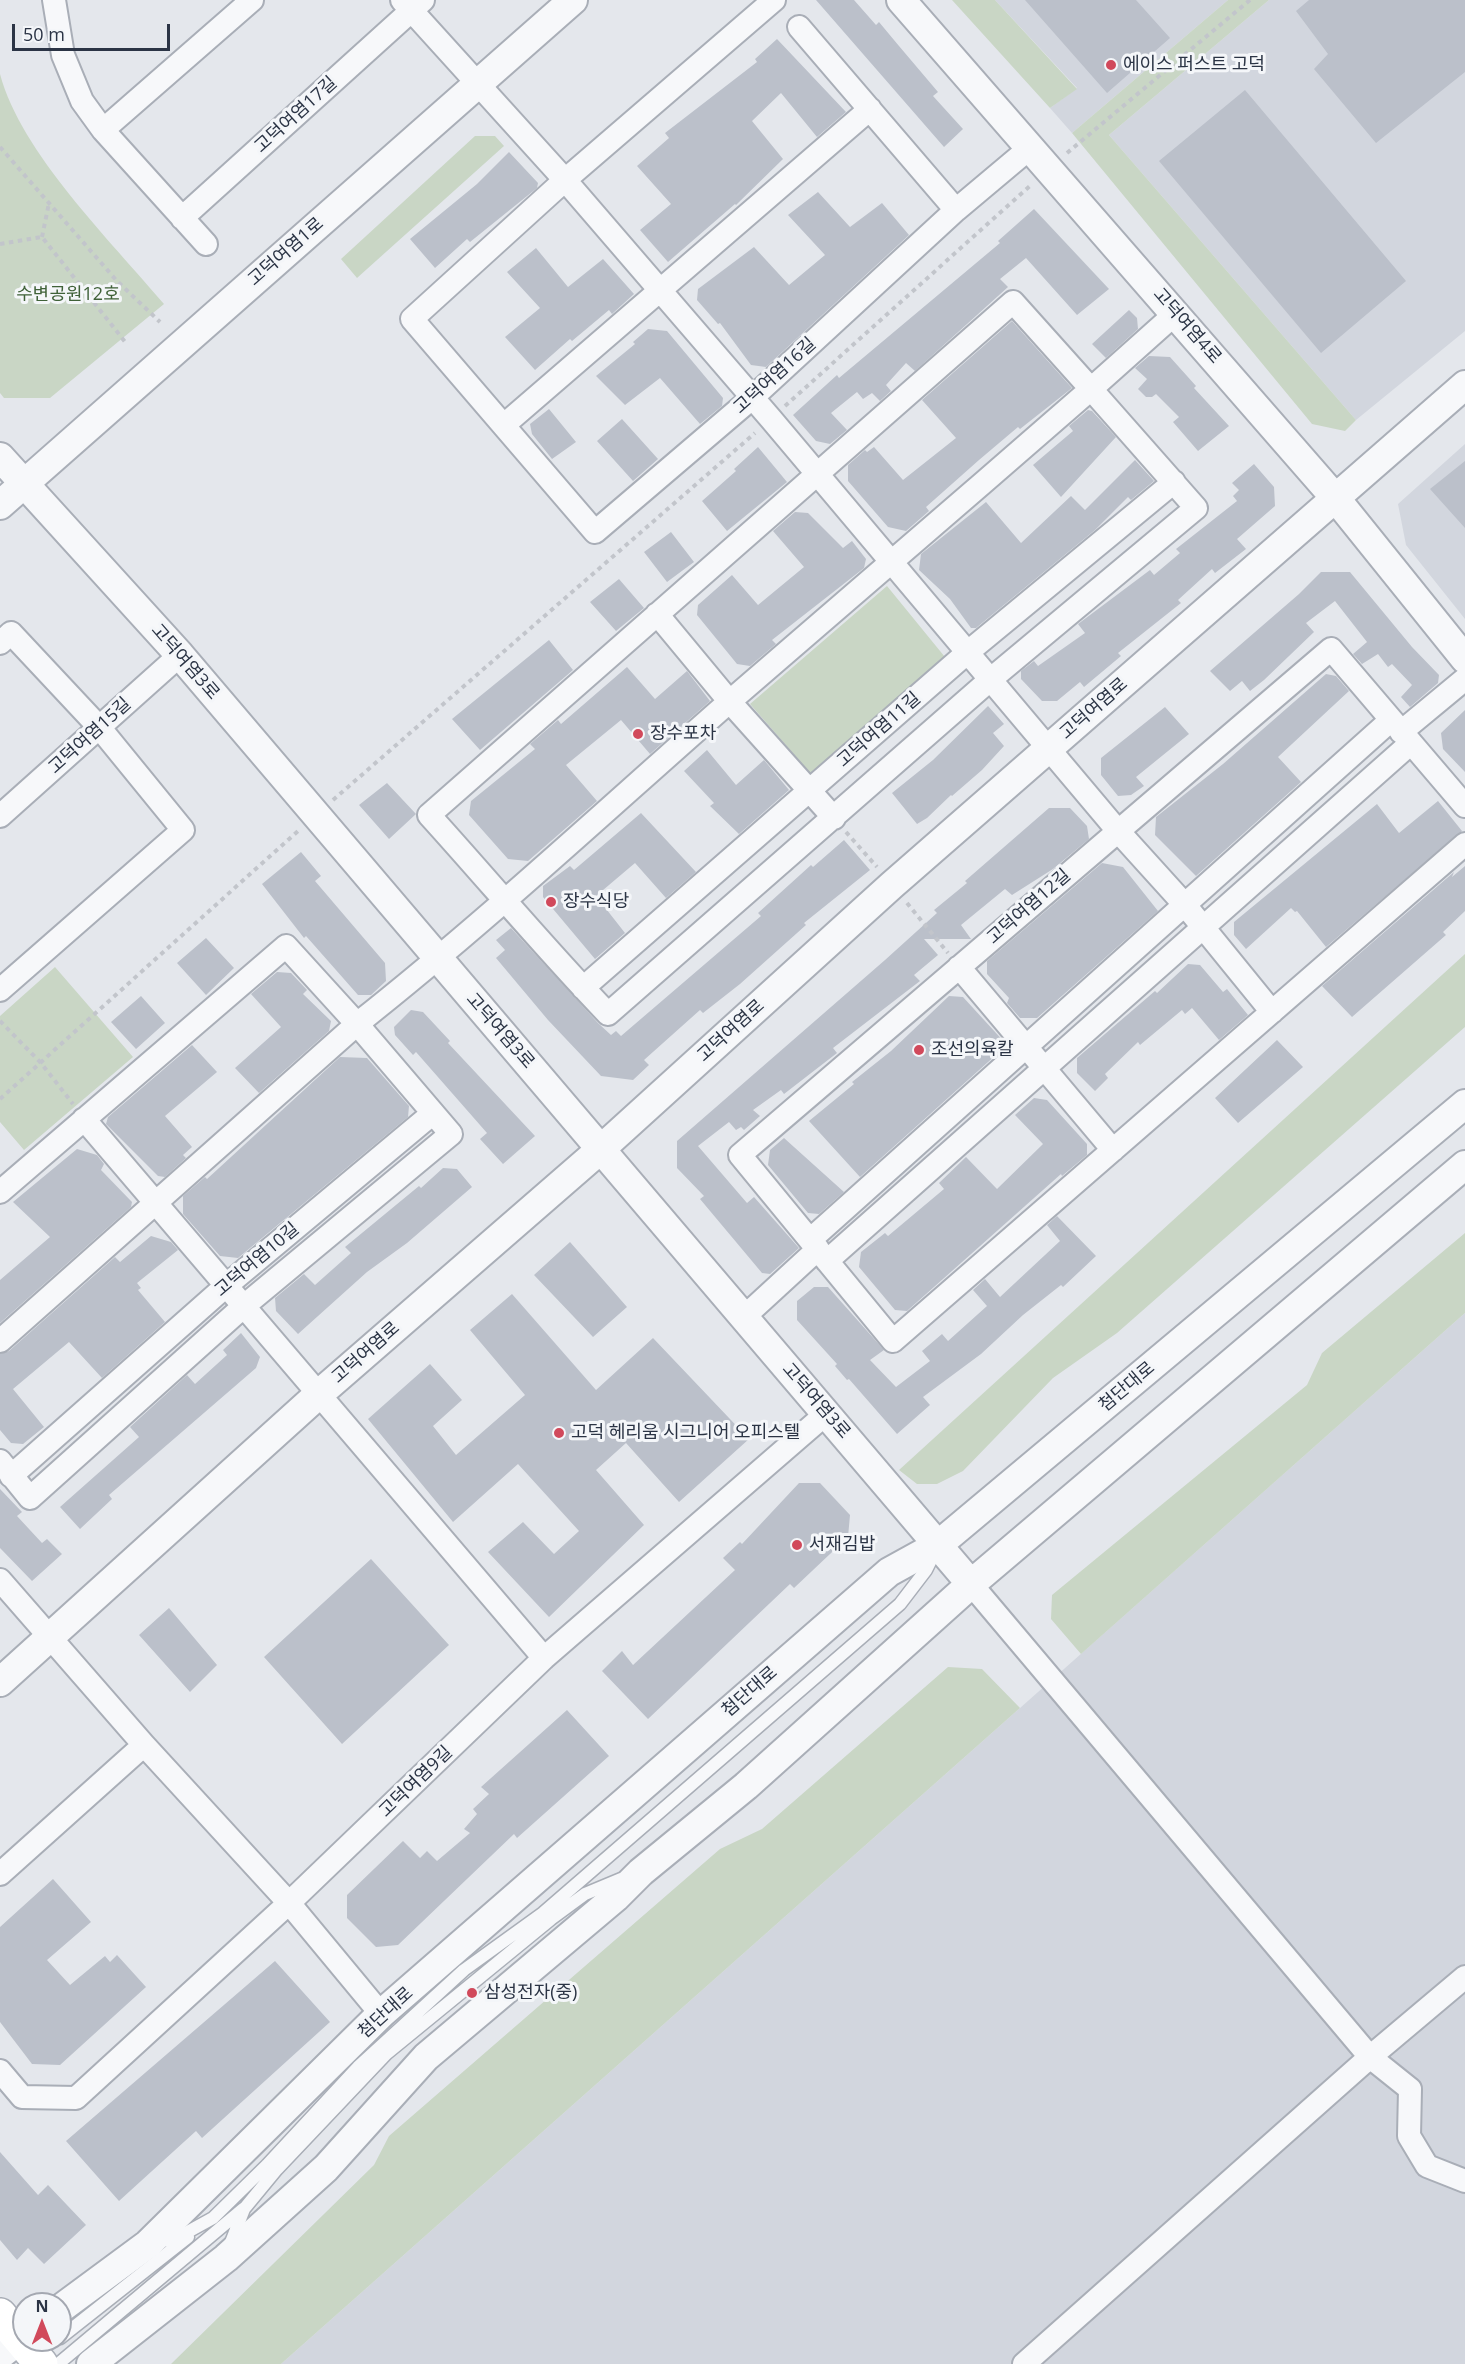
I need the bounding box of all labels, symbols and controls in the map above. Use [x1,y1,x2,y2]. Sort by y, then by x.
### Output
scale bar [15,12,172,50]
text: 50 m [23,22,65,46]
place label: 에이스 퍼스트 고덕 [1123,54,1265,76]
marker: 에이스 퍼스트 고덕 [1104,58,1118,72]
street label: 고덕여염17길 [250,72,342,158]
street label: 고덕여염1로 [244,213,328,291]
park label: 수변공원12호 [16,284,120,306]
street label: 고덕여염4로 [1148,284,1226,368]
street label: 고덕여염16길 [729,333,821,419]
street label: 고덕여염3로 [146,620,224,704]
street label: 고덕여염로 [1056,674,1132,744]
street label: 고덕여염11길 [833,688,925,772]
street label: 고덕여염15길 [44,693,136,779]
place label: 장수포차 [650,723,716,745]
marker: 장수포차 [631,727,645,741]
street label: 고덕여염12길 [983,865,1075,949]
place label: 장수식당 [563,891,629,913]
marker: 장수식당 [544,895,558,909]
street label: 고덕여염3로 [461,989,539,1073]
street label: 고덕여염로 [693,995,769,1067]
place label: 조선의육칼 [931,1039,1014,1061]
marker: 조선의육칼 [912,1043,926,1057]
street label: 고덕여염10길 [210,1218,304,1302]
street label: 고덕여염로 [328,1318,404,1388]
street label: 첨단대로 [1095,1357,1159,1417]
street label: 고덕여염3로 [777,1359,855,1443]
place label: 고덕 헤리움 시그니어 오피스텔 [571,1422,800,1444]
marker: 고덕 헤리움 시그니어 오피스텔 [552,1426,566,1440]
place label: 서재김밥 [809,1534,875,1556]
marker: 서재김밥 [790,1538,804,1552]
street label: 첨단대로 [718,1662,782,1722]
street label: 고덕여염9길 [375,1742,457,1822]
place label: 삼성전자(중) [484,1982,577,2004]
street label: 첨단대로 [354,1983,418,2043]
marker: 삼성전자(중) [465,1986,479,2000]
north arrow [12,2292,72,2352]
text: N [35,2295,49,2317]

